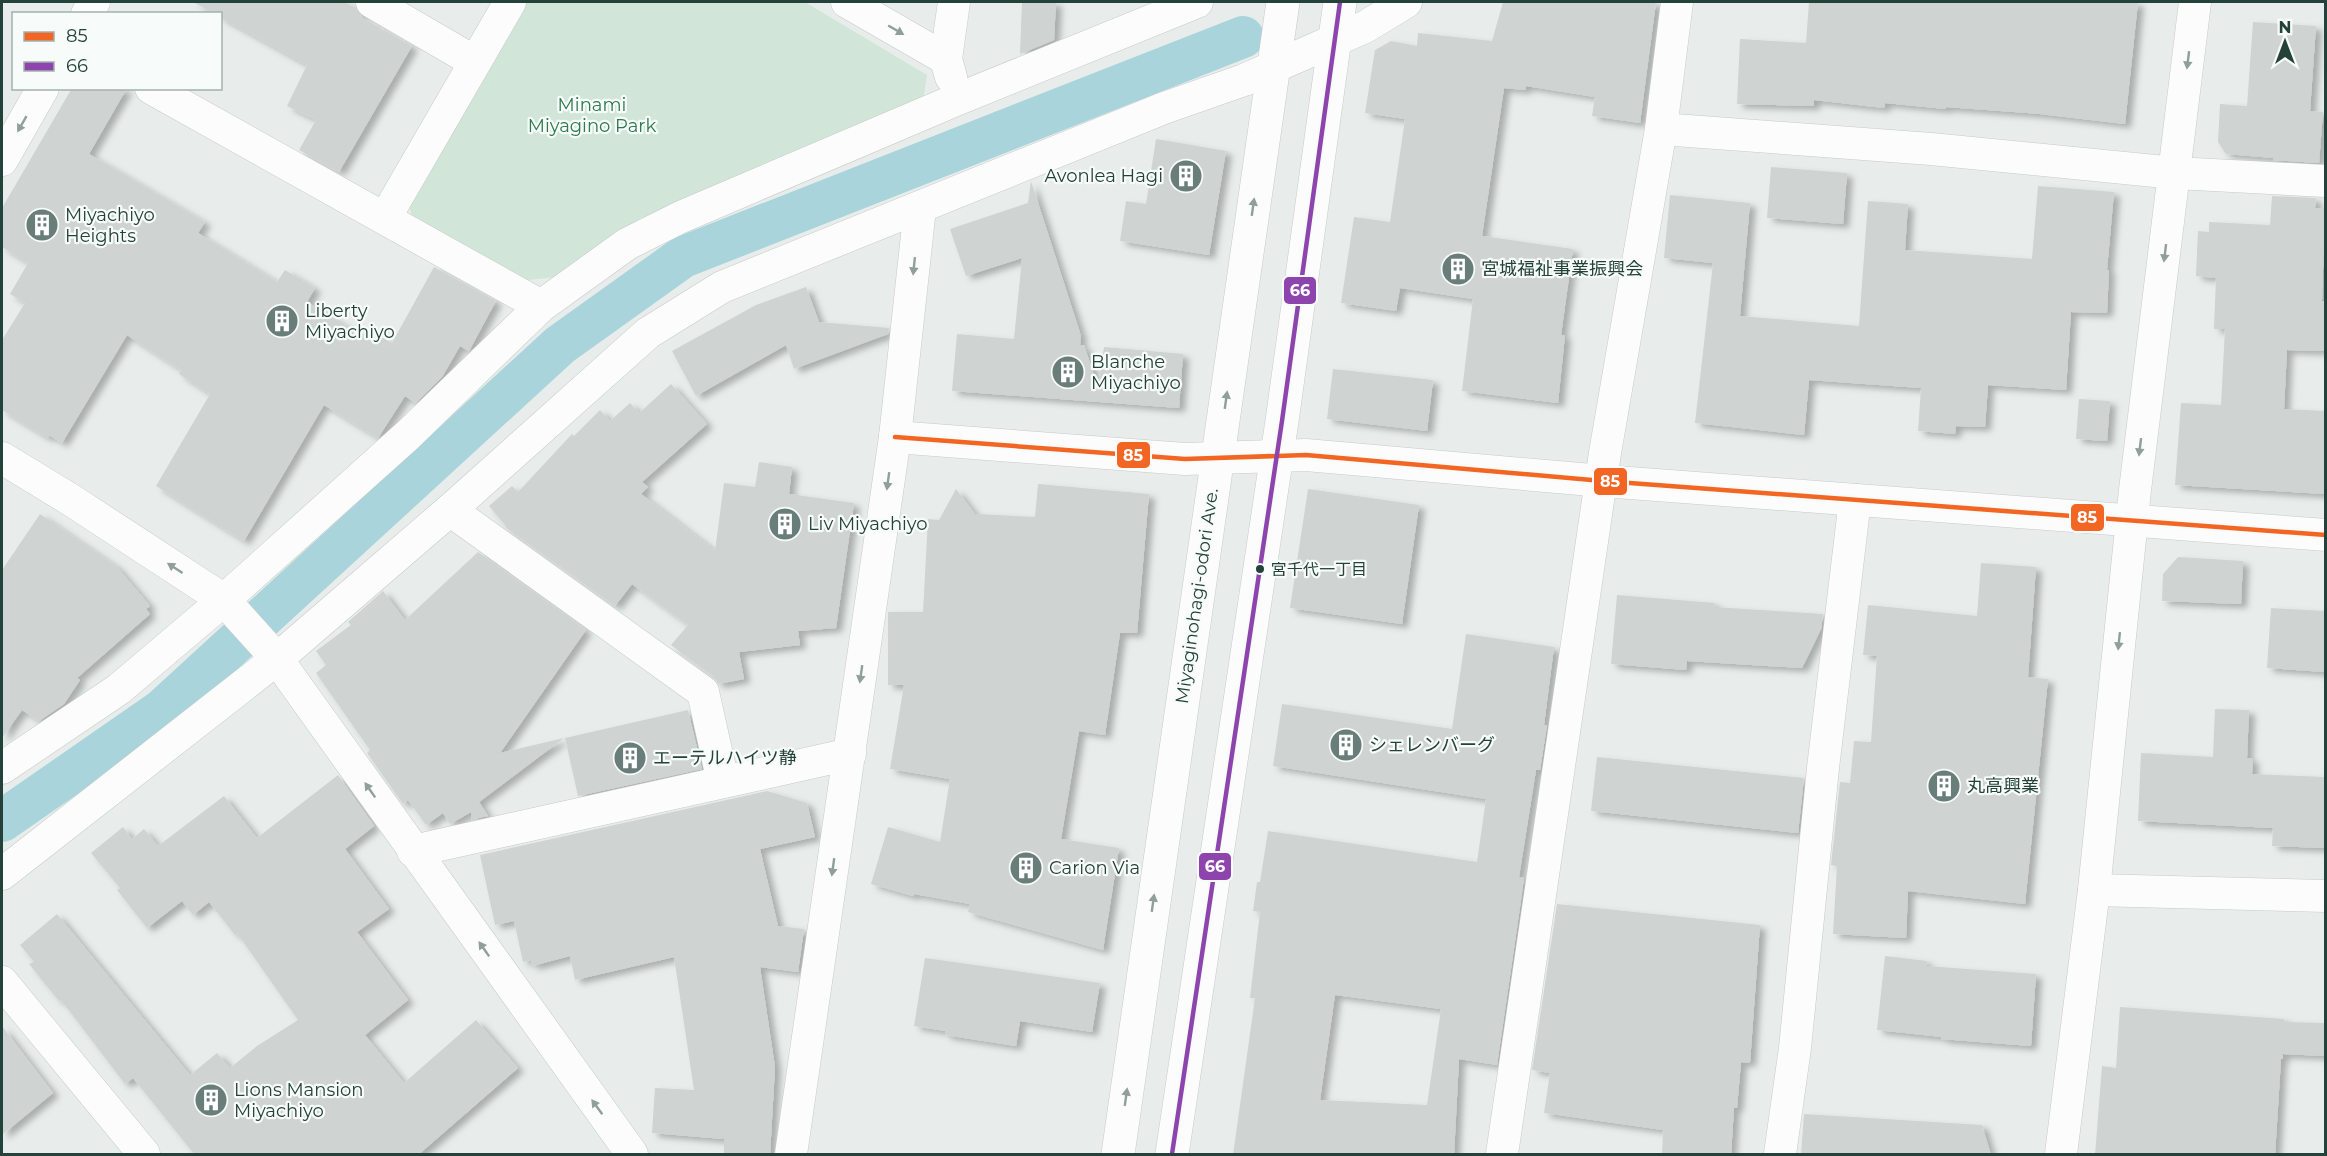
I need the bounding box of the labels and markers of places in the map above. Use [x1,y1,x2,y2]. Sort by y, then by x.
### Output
building icon: Avonlea Hagi [1168,158,1204,194]
place label: Avonlea Hagi [1044,165,1163,187]
place label: Miyachiyo Heights [65,204,155,247]
building icon: Miyachiyo Heights [24,207,60,243]
building icon: 宮城福祉事業振興会 [1440,251,1476,287]
place label: 宮城福祉事業振興会 [1481,258,1643,280]
place label: Liberty Miyachiyo [305,300,395,343]
building icon: Liberty Miyachiyo [264,303,300,339]
place label: Blanche Miyachiyo [1091,351,1181,394]
building icon: Blanche Miyachiyo [1050,354,1086,390]
building icon: Liv Miyachiyo [767,506,803,542]
place label: Liv Miyachiyo [808,513,928,535]
place label: 宮千代一丁目 [1271,560,1367,579]
marker: 宮千代一丁目 [1254,563,1266,575]
building icon: シェレンバーグ [1328,727,1364,763]
place label: シェレンバーグ [1369,734,1495,756]
building icon: エーテルハイツ静 [612,740,648,776]
place label: エーテルハイツ静 [653,747,797,769]
building icon: 丸高興業 [1926,768,1962,804]
place label: 丸高興業 [1967,775,2039,797]
building icon: Carion Via [1008,850,1044,886]
place label: Carion Via [1049,857,1140,879]
place label: Lions Mansion Miyachiyo [234,1079,363,1122]
building icon: Lions Mansion Miyachiyo [193,1082,229,1118]

